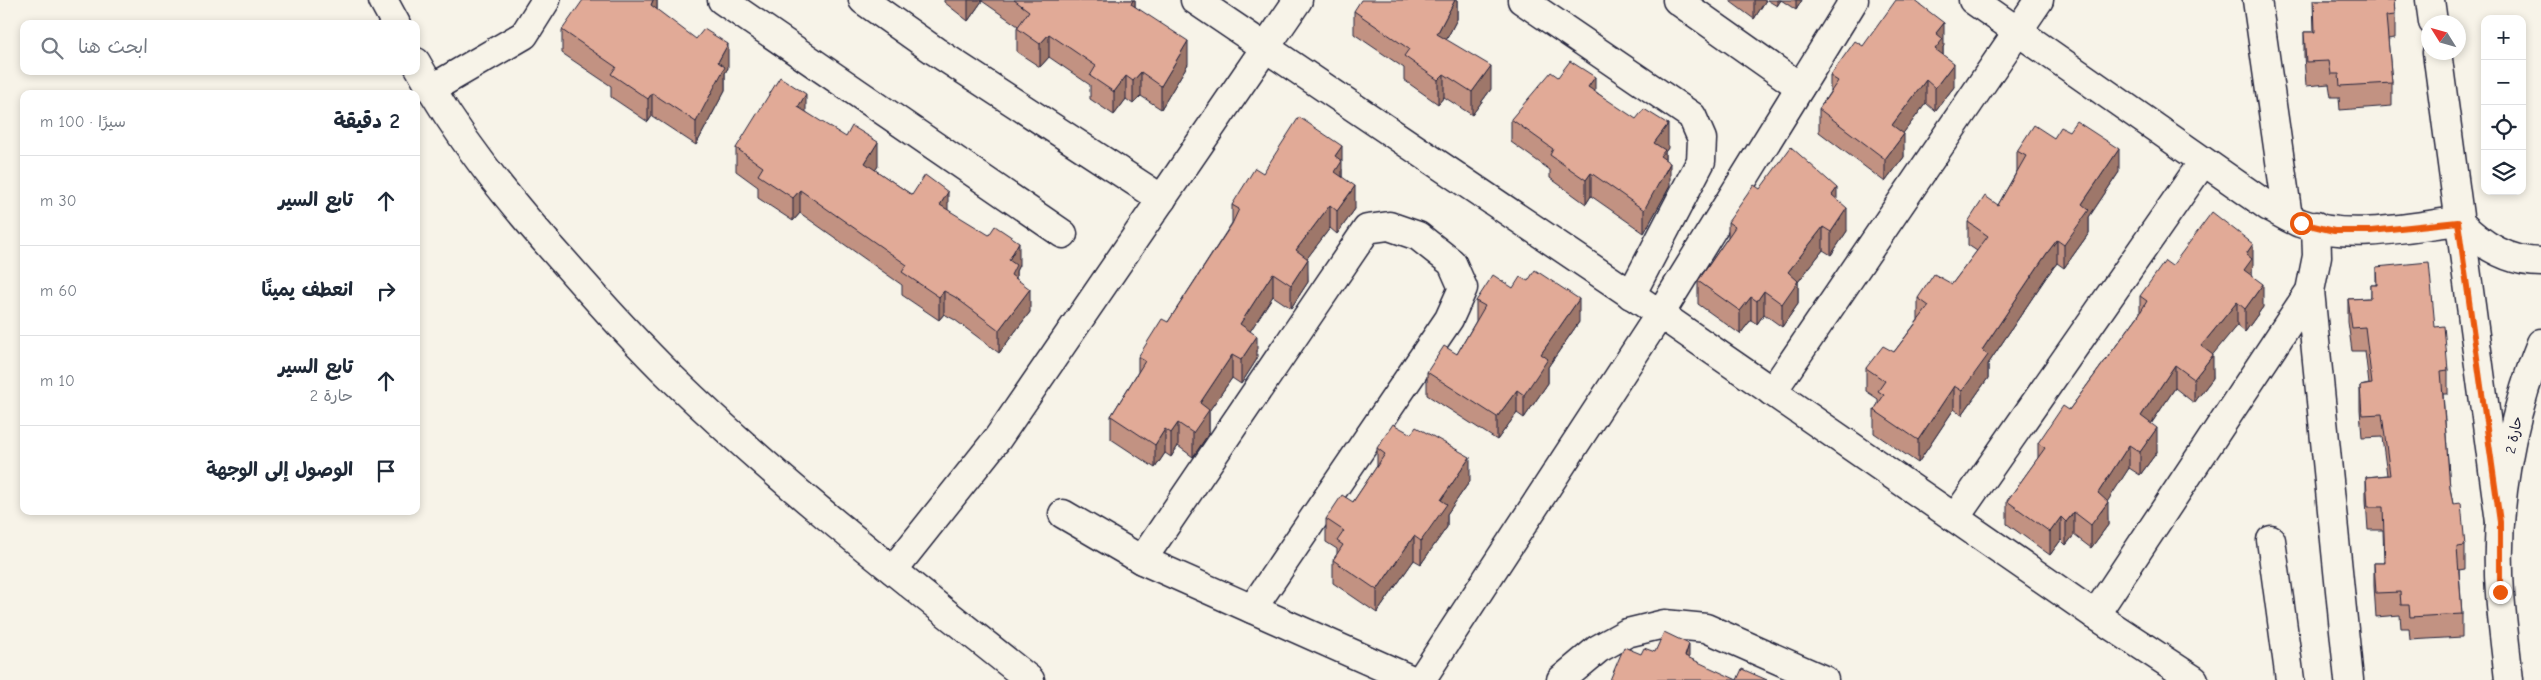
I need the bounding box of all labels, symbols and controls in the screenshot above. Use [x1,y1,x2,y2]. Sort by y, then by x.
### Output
north arrow [2421,15,2466,60]
map controls [2481,15,2526,195]
button: + [2481,15,2526,60]
search box [20,20,420,75]
icon: search [38,34,66,62]
text: ابحث هنا [78,36,148,58]
button: − [2481,60,2526,105]
button: locate [2481,105,2526,150]
text: 2 دقيقة [334,109,400,133]
text: سيرًا · 100 m [40,113,126,131]
button: layers [2481,150,2526,195]
icon: ahead [372,187,400,215]
text: تابع السير [279,189,353,211]
text: 30 m [40,192,76,210]
route start [2290,212,2313,235]
icon: right [372,277,400,305]
text: انعطف يمينًا [261,279,353,301]
text: 60 m [40,282,77,300]
text: تابع السير [279,356,353,378]
icon: ahead [372,367,400,395]
text: 10 m [40,372,75,390]
text: حارة 2 [310,387,353,405]
street label: حارة 2 [2502,415,2526,455]
icon: arrive [372,457,400,485]
text: الوصول إلى الوجهة [206,459,353,481]
route end [2489,581,2512,604]

